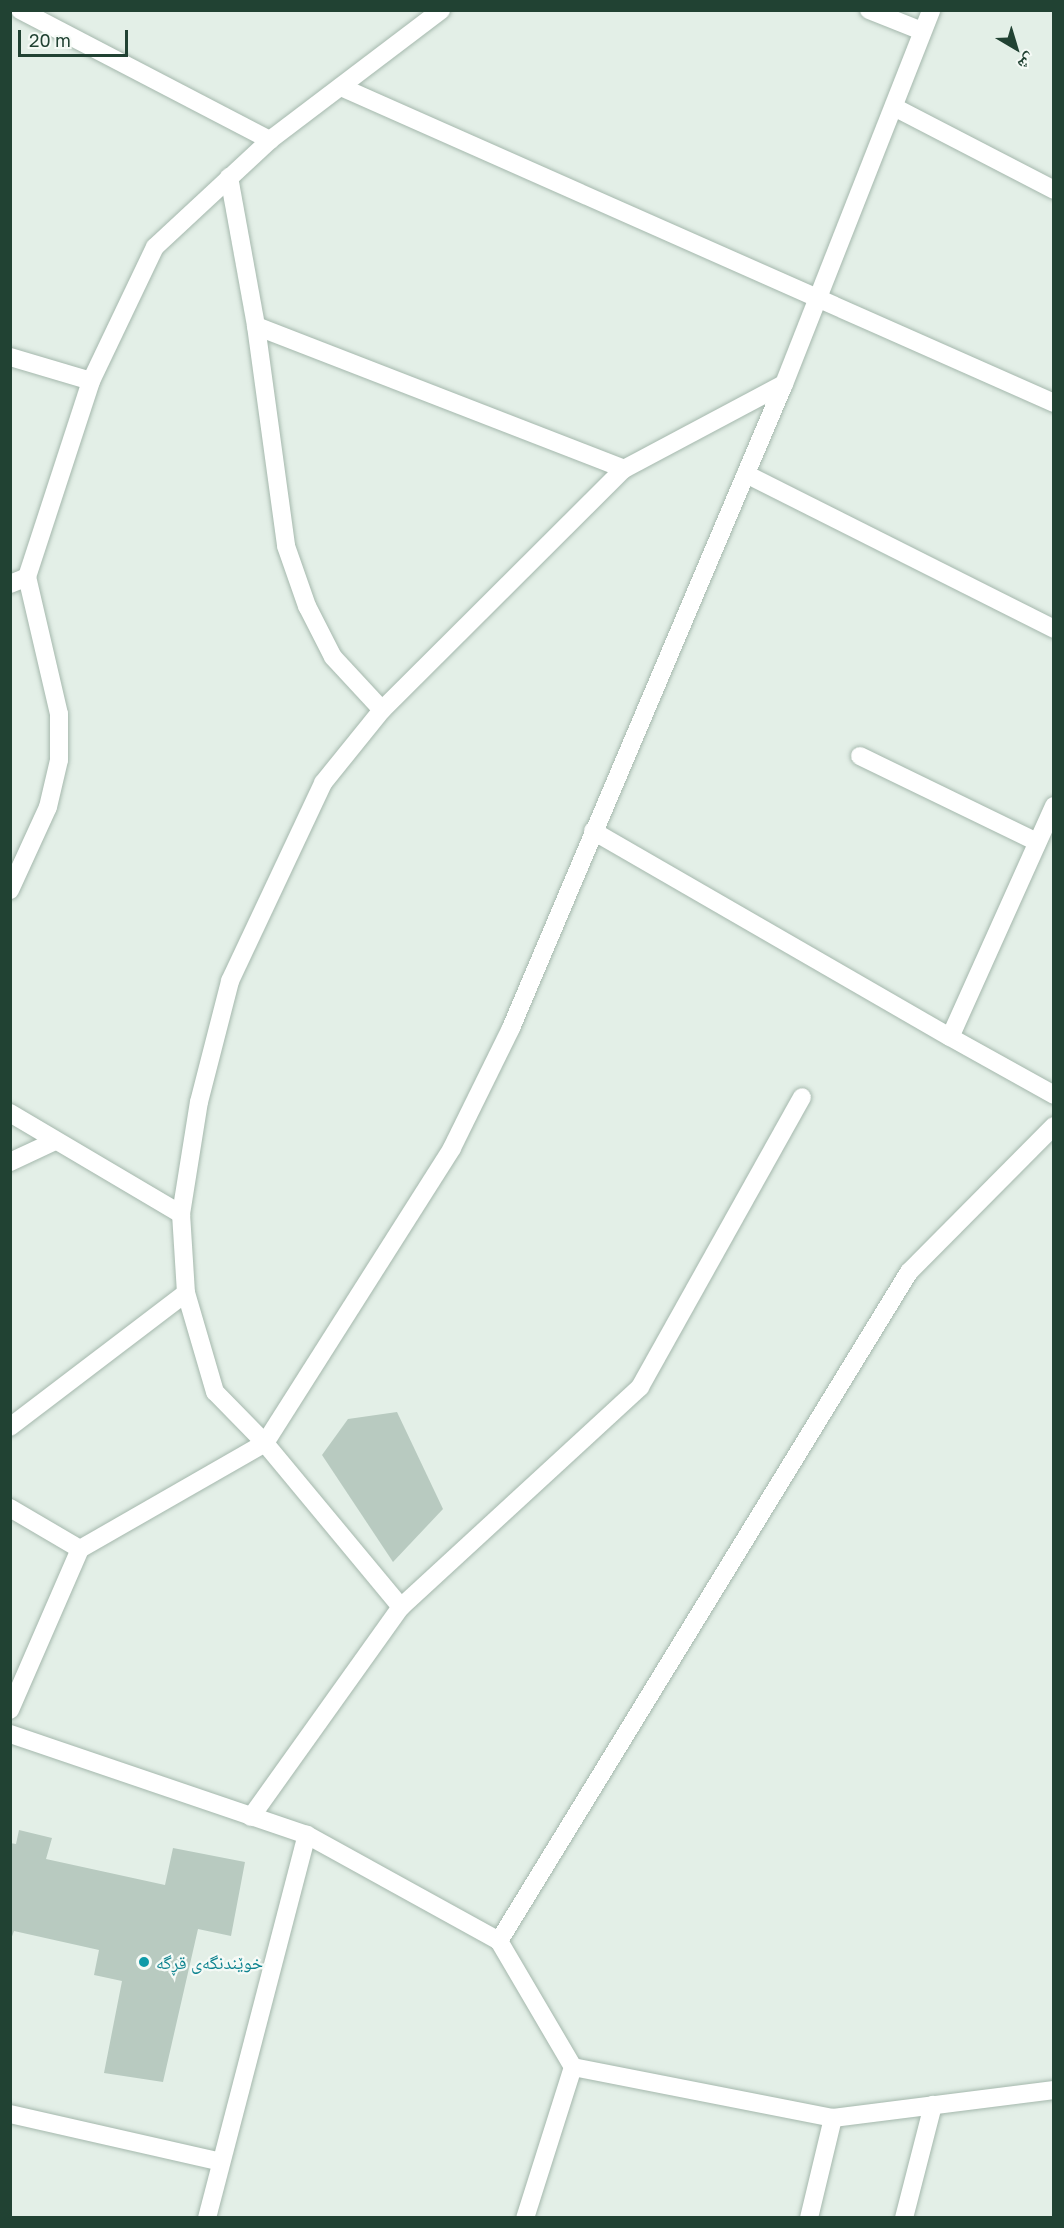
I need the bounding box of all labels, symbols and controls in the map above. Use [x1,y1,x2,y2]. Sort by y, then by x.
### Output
scale bar [21,18,130,56]
north arrow [986,18,1046,78]
text: 20 m [29,29,71,51]
text: ش [1014,49,1040,75]
place label: خوێندنگەی قڕگە [156,1951,263,1973]
marker: خوێندنگەی قڕگە [137,1955,151,1969]

